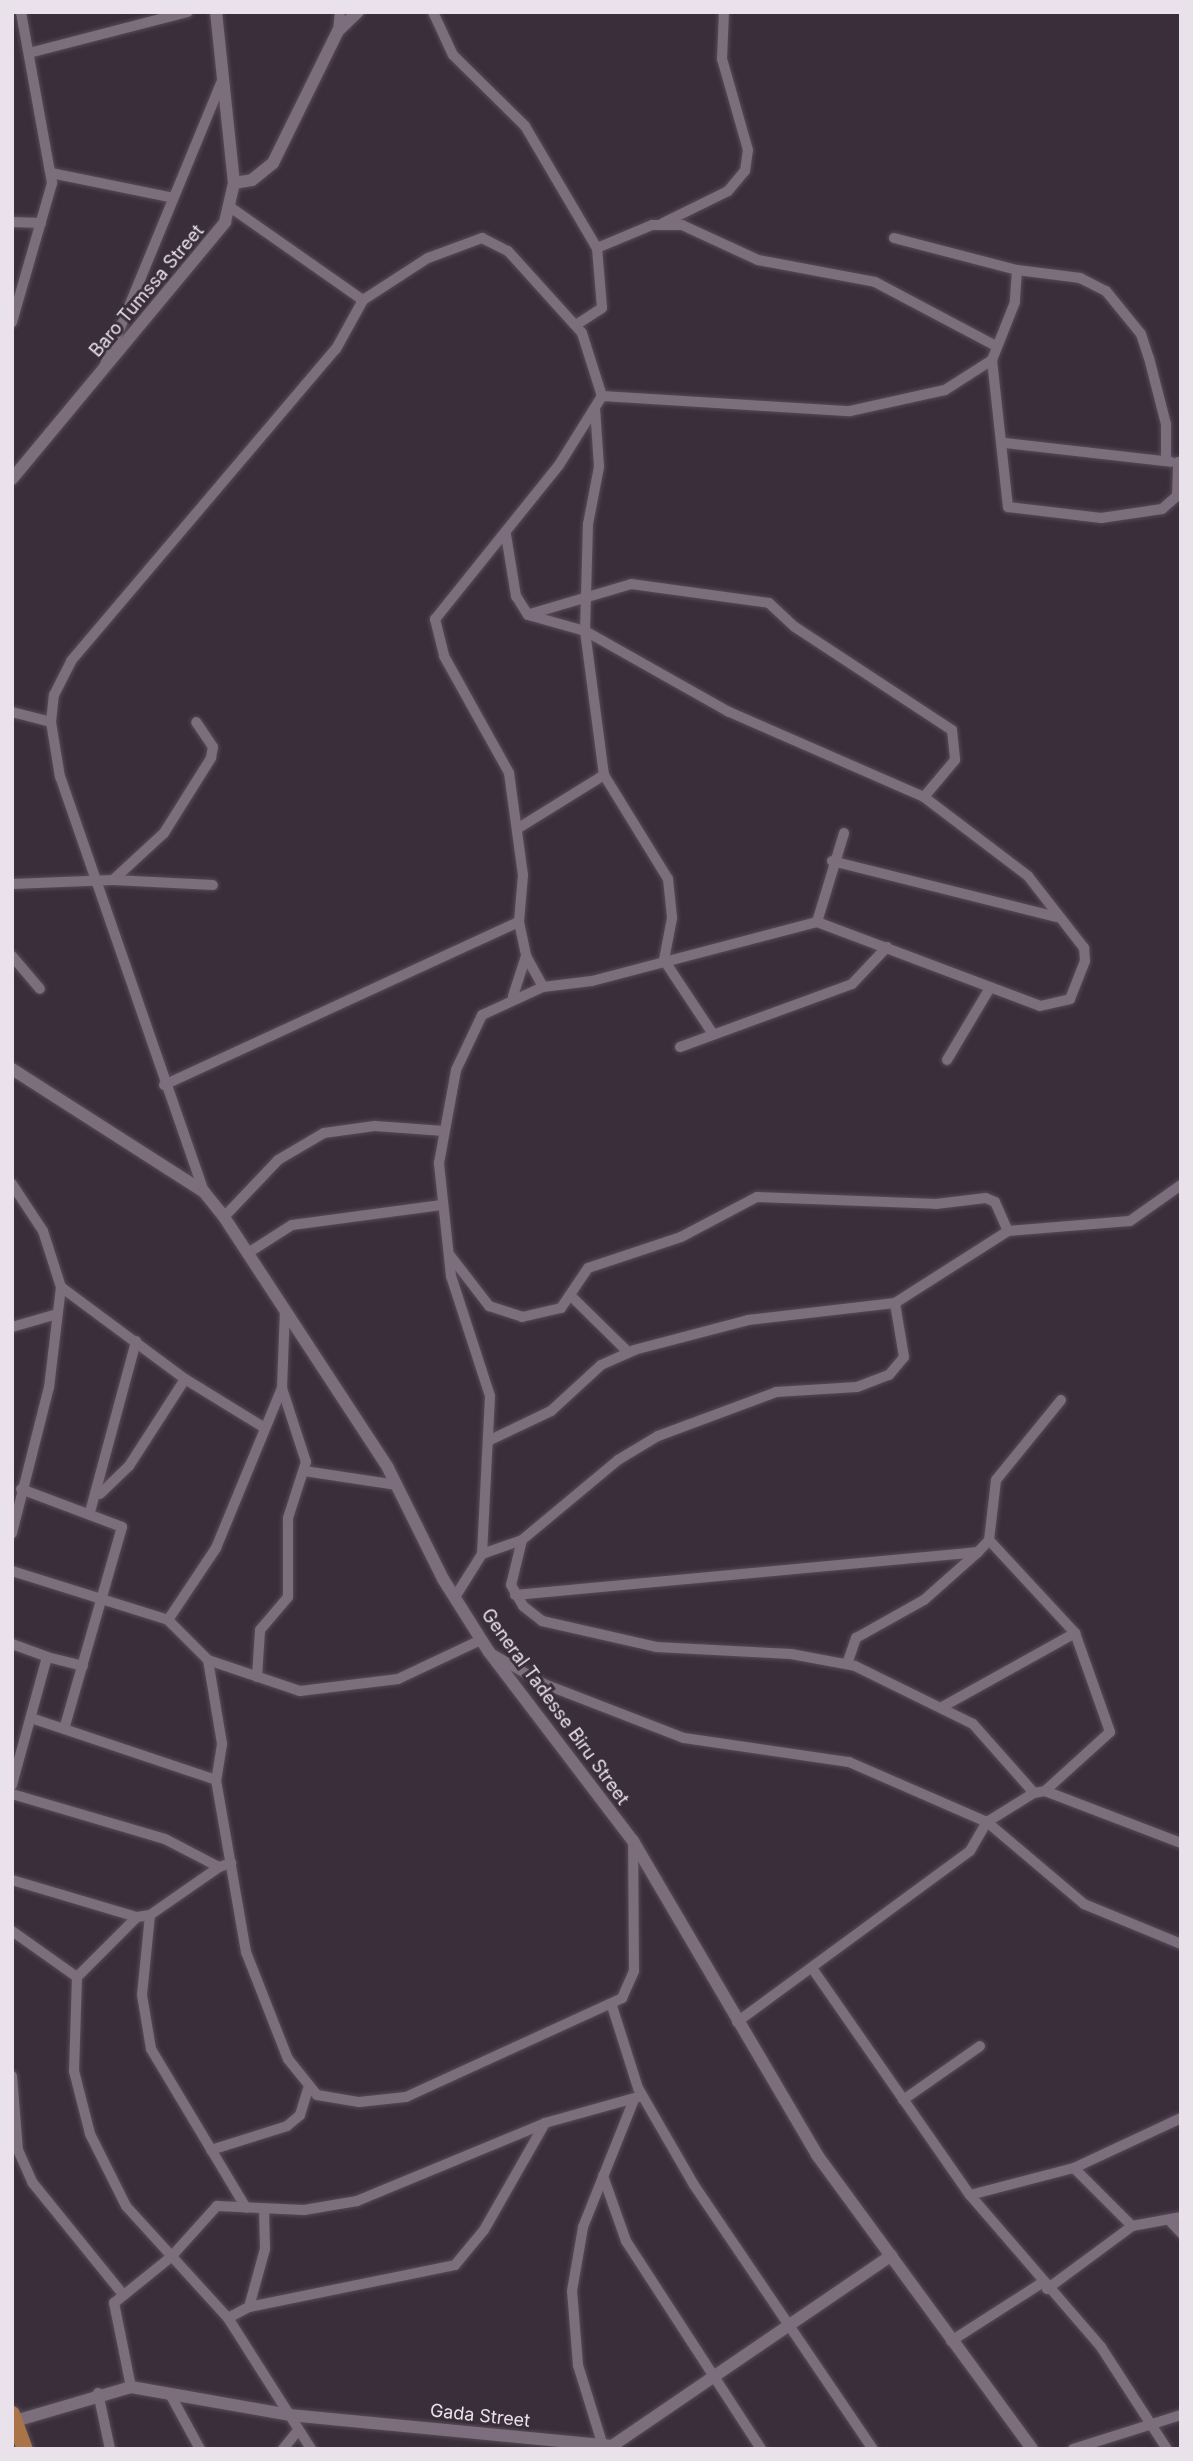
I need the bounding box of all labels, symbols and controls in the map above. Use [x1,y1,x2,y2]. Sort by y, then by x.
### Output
street label: Baro Tumssa Street [85,221,209,361]
street label: General Tadesse Biru Street [477,1605,633,1809]
street label: Gada Street [429,2400,531,2432]

